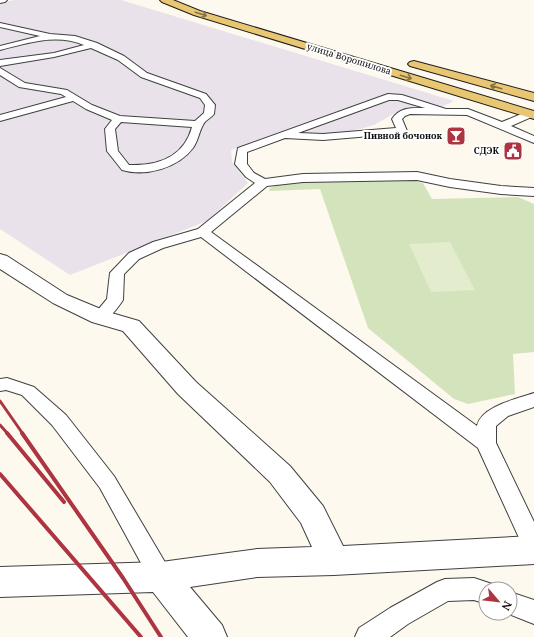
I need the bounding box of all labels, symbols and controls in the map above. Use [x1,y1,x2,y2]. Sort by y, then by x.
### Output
one-way arrow [195,11,207,19]
street label: улица Ворошилова [305,40,393,78]
one-way arrow [399,74,412,81]
one-way arrow [490,82,503,90]
bar icon: Пивной бочонок [445,125,467,147]
place label: Пивной бочонок [364,129,442,142]
public building icon: СДЭК [502,140,524,162]
place label: СДЭК [474,144,499,157]
north arrow [478,581,518,621]
text: N [498,599,516,614]

